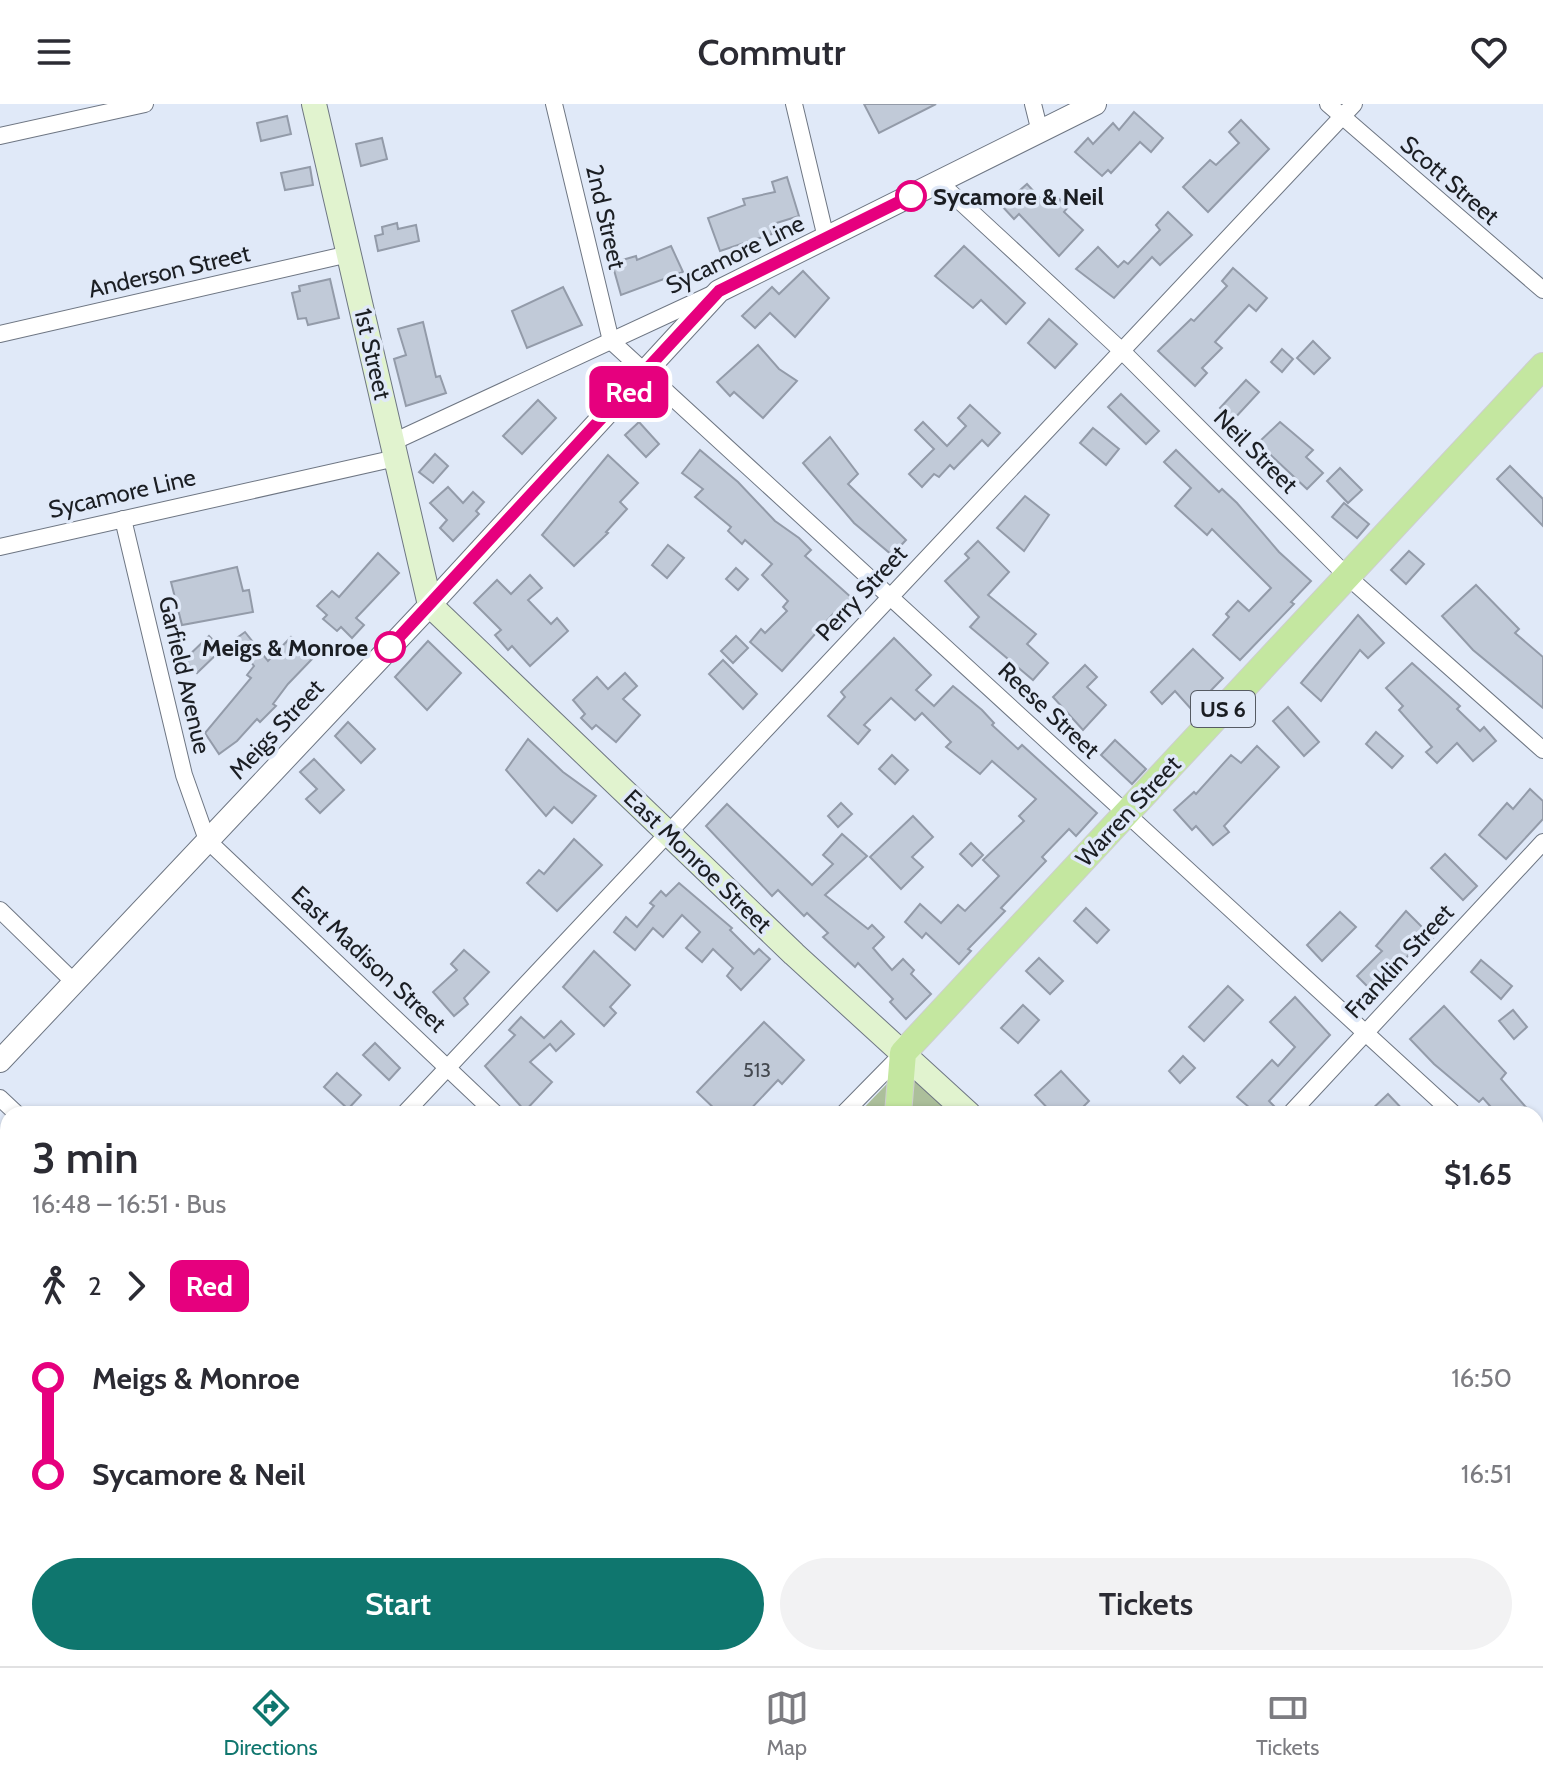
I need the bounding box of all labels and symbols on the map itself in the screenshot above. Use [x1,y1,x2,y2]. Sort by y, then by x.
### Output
street label: Scott Street [1395,129,1505,231]
street label: 2nd Street [580,162,632,272]
marker: Sycamore & Neil [896,181,926,211]
place label: Sycamore & Neil [933,182,1104,211]
street label: Sycamore Line [661,208,809,300]
street label: Anderson Street [85,238,253,304]
street label: 1st Street [348,305,398,403]
line badge: Red [583,366,675,418]
street label: Neil Street [1208,403,1304,499]
street label: Sycamore Line [46,462,198,524]
street label: Perry Street [809,539,913,647]
street label: Garfield Avenue [153,593,217,757]
marker: Meigs & Monroe [375,632,405,662]
place label: Meigs & Monroe [202,633,368,662]
street label: Reese Street [992,656,1106,764]
street label: Meigs Street [223,673,329,785]
road number: US 6 [1191,691,1255,727]
street label: Warren Street [1069,750,1187,872]
street label: East Monroe Street [618,783,778,939]
street label: East Madison Street [286,880,452,1038]
street label: Franklin Street [1339,898,1459,1024]
house number: 513 [743,1058,771,1082]

